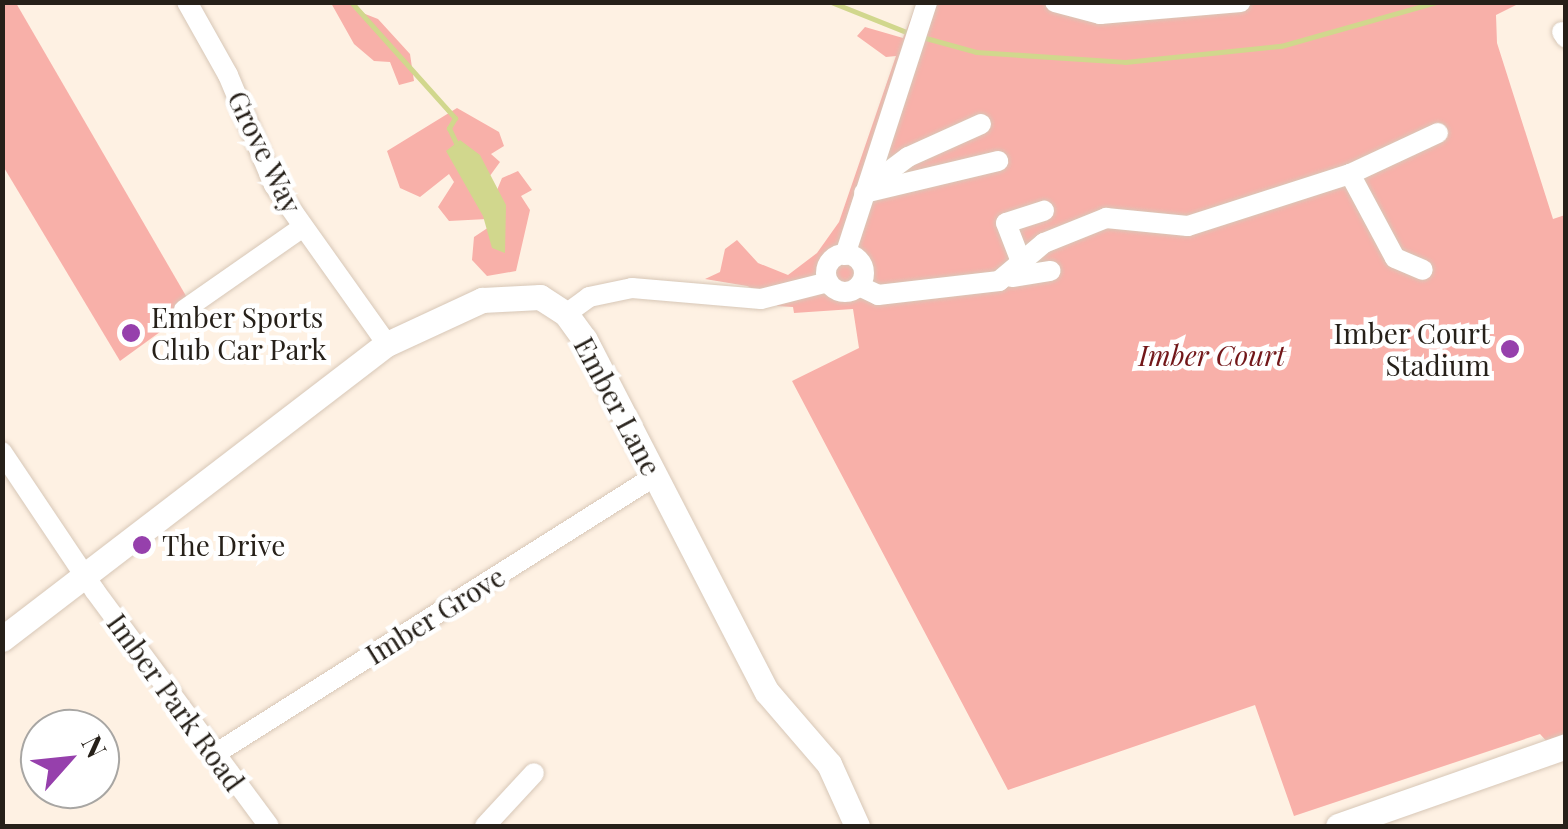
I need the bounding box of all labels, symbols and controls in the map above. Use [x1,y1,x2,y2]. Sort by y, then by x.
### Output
street label: Grove Way [221,85,309,219]
place label: Ember Sports Club Car Park [151,300,327,366]
place label: Imber Court Stadium [1333,316,1490,382]
marker: Ember Sports Club Car Park [120,322,142,344]
street label: Ember Lane [567,331,669,481]
park label: Imber Court [1139,338,1285,372]
marker: Imber Court Stadium [1499,338,1521,360]
place label: The Drive [162,528,285,562]
marker: The Drive [131,534,153,556]
street label: Imber Grove [359,559,511,671]
street label: Imber Park Road [100,606,252,798]
north arrow [20,709,120,809]
text: N [74,729,116,763]

